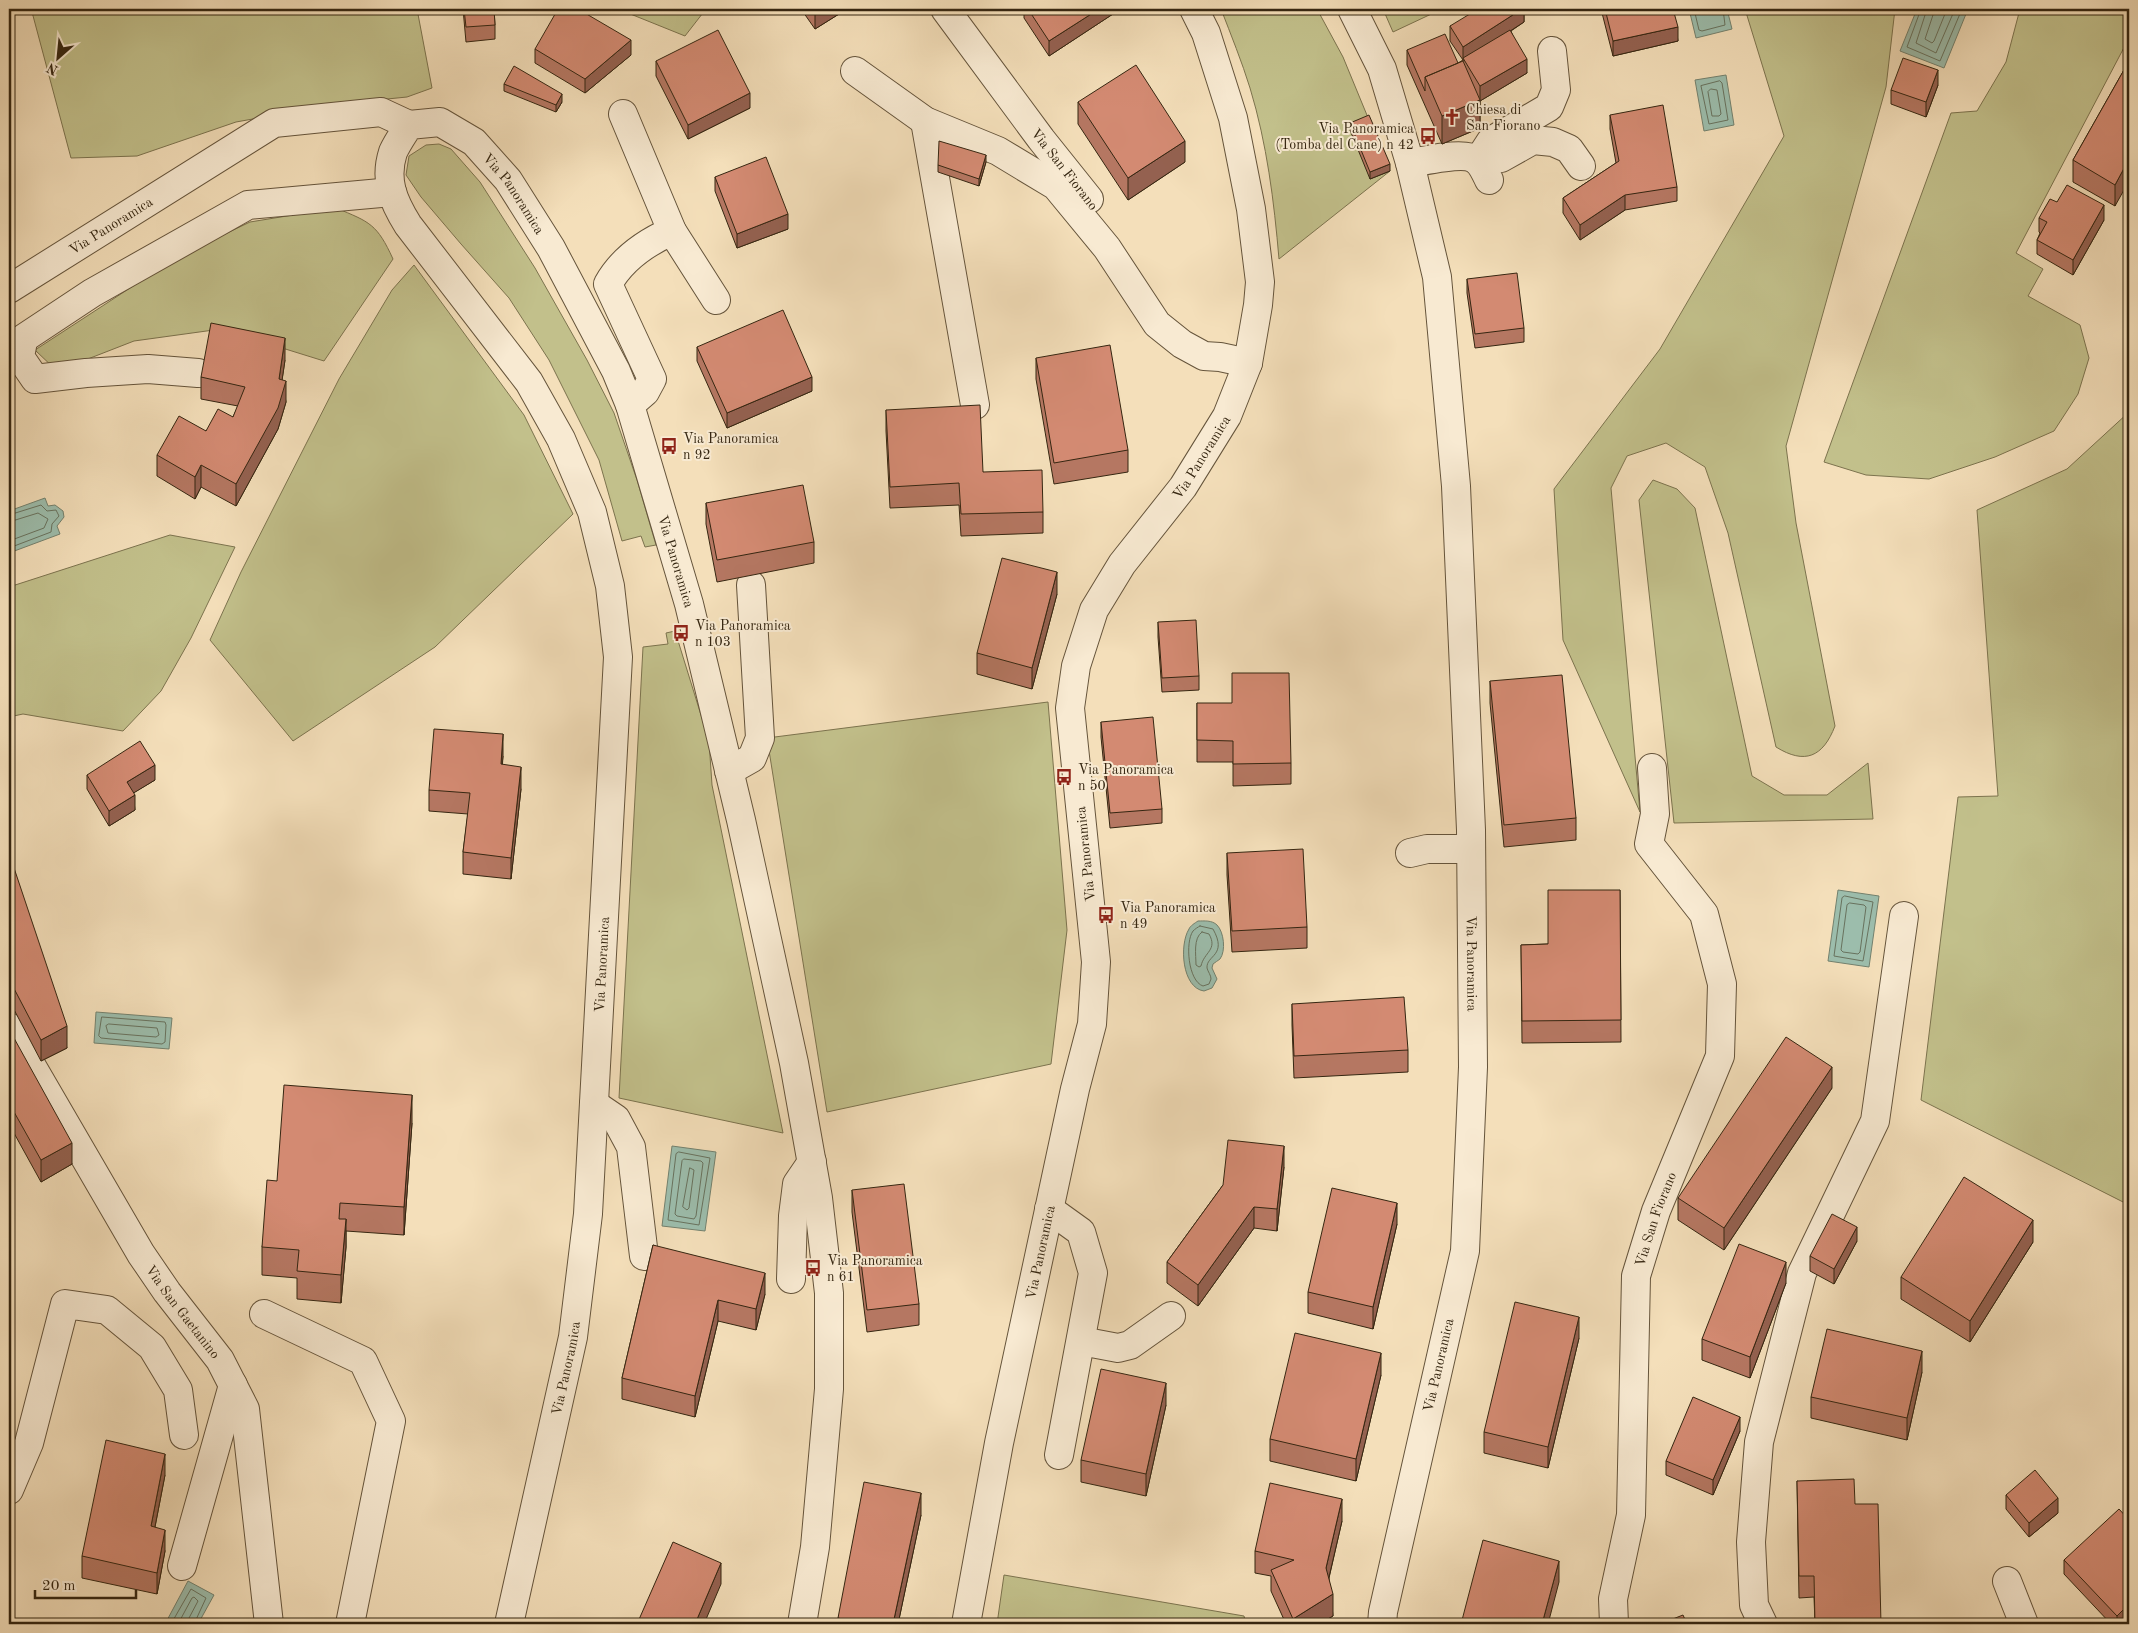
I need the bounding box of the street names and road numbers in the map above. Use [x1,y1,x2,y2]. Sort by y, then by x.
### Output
street label: Via San Fiorano [1028,126,1100,213]
street label: Via Panoramica [480,151,546,237]
street label: Via Panoramica [67,195,156,257]
street label: Via Panoramica [1170,413,1233,502]
street label: Via Panoramica [655,514,696,610]
street label: Via Panoramica [1074,805,1098,902]
street label: Via Panoramica [593,916,612,1013]
street label: Via Panoramica [1464,916,1479,1012]
street label: Via San Fiorano [1633,1170,1679,1268]
street label: Via Panoramica [1024,1204,1058,1301]
street label: Via San Gaetanino [143,1263,222,1362]
street label: Via Panoramica [1421,1317,1457,1413]
street label: Via Panoramica [550,1320,583,1417]

